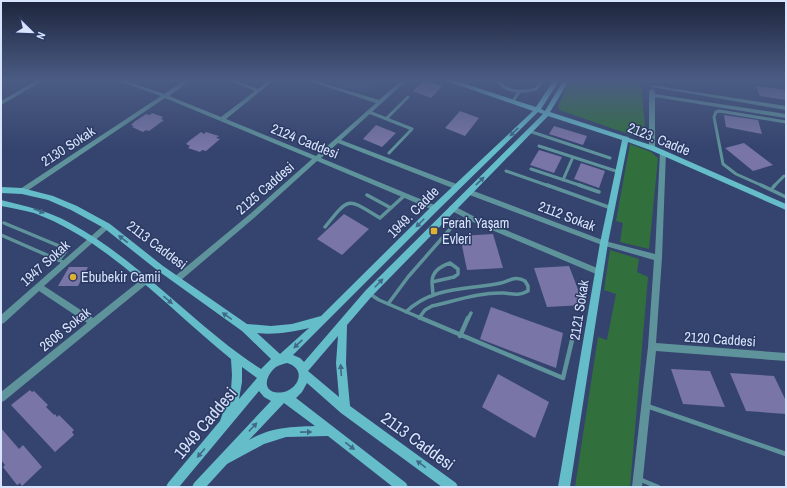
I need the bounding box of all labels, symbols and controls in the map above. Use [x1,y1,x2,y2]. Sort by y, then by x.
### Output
north arrow [12,12,52,52]
text: N [33,30,49,42]
street label: 2123. Cadde [625,118,693,160]
street label: 2124 Caddesi [268,119,342,163]
street label: 2130 Sokak [38,122,99,170]
one-way arrow [509,128,519,137]
street label: 2125 Caddesi [232,158,298,218]
one-way arrow [475,176,485,185]
street label: 1949. Cadde [383,182,443,242]
street label: 2112 Sokak [536,197,598,235]
one-way arrow [33,209,45,215]
place label: Ferah Yaşam Evleri [442,214,509,248]
street label: 2113 Caddesi [123,217,191,273]
one-way arrow [415,218,425,228]
marker: Ferah Yaşam Evleri [429,226,439,236]
one-way arrow [117,234,128,243]
street label: 1947 Sokak [16,236,74,290]
place label: Ebubekir Camii [81,268,161,286]
marker: Ebubekir Camii [68,272,78,282]
one-way arrow [374,278,384,288]
street label: 2121 Sokak [565,278,593,341]
one-way arrow [163,296,174,305]
street label: 2606 Sokak [36,303,94,355]
one-way arrow [222,312,232,320]
street label: 2120 Caddesi [684,328,756,350]
one-way arrow [293,339,303,348]
one-way arrow [338,364,345,376]
street label: 1949 Caddesi [168,382,241,463]
street label: 2113 Caddesi [377,406,460,475]
one-way arrow [248,422,258,432]
one-way arrow [300,429,313,435]
one-way arrow [345,442,356,451]
one-way arrow [196,447,205,458]
one-way arrow [415,460,426,468]

